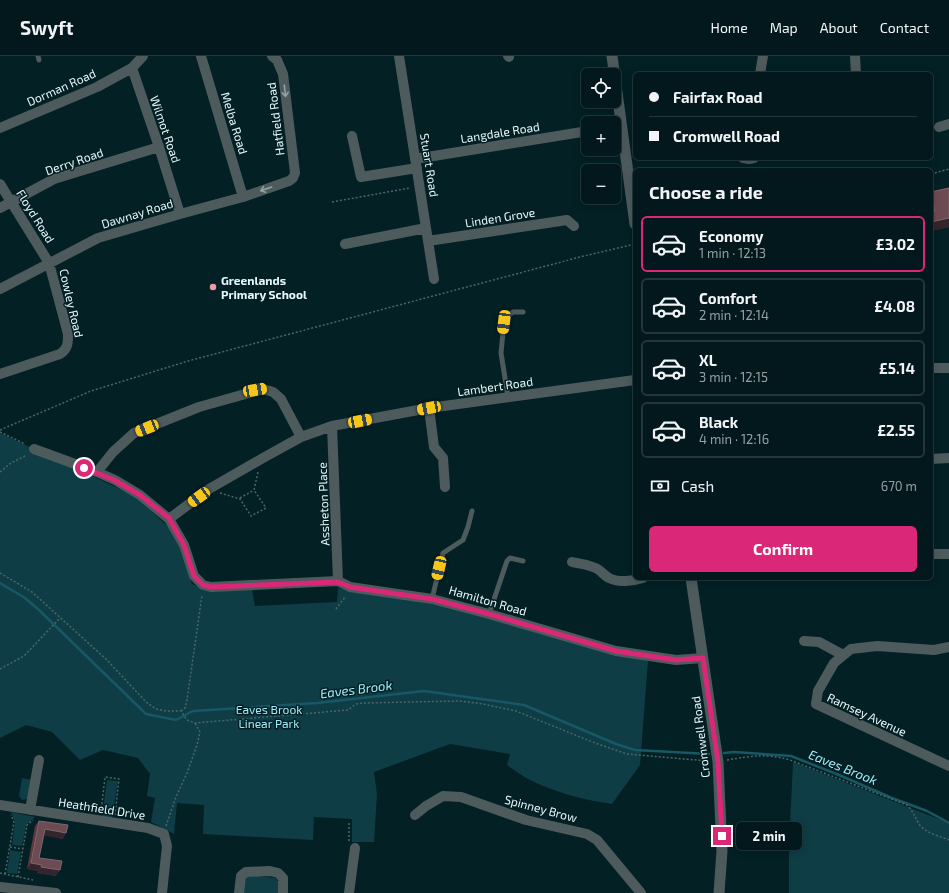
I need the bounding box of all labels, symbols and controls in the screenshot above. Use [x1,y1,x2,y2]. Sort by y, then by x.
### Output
text: Swyft [20,16,73,39]
text: Home [711,19,748,36]
text: Map [770,19,798,36]
text: About [820,19,858,36]
text: Contact [880,19,929,36]
street label: Dorman Road [24,66,98,108]
map controls [581,68,621,204]
button: locate [581,68,621,108]
street label: Hatfield Road [264,82,286,156]
one-way arrow [281,84,289,97]
text: Fairfax Road [673,88,762,106]
street label: Melba Road [219,90,251,156]
street label: Wilmot Road [148,94,184,164]
button: + [581,116,621,156]
street label: Langdale Road [459,119,541,145]
text: Cromwell Road [673,127,780,145]
street label: Stuart Road [418,132,442,198]
street label: Derry Road [43,145,105,177]
button: − [581,164,621,204]
text: Choose a ride [649,181,763,203]
one-way arrow [260,186,273,193]
street label: Floyd Road [14,187,58,245]
street label: Dawnay Road [99,195,175,231]
street label: Linden Grove [464,205,536,229]
icon: car [651,226,687,262]
text: Economy [699,227,764,245]
text: £3.02 [876,235,915,253]
text: 1 min · 12:13 [699,245,766,261]
street label: Cowley Road [57,267,87,339]
place label: Greenlands Primary School [221,273,307,302]
marker: Greenlands Primary School [208,282,218,292]
icon: car [651,288,687,324]
text: Comfort [699,289,757,307]
text: £4.08 [874,297,915,315]
text: 2 min · 12:14 [699,307,769,323]
car [497,309,511,335]
icon: car [651,350,687,386]
text: XL [699,351,717,369]
text: £5.14 [879,359,915,377]
text: 3 min · 12:15 [699,369,768,385]
street label: Lambert Road [456,374,534,398]
car [242,382,268,398]
car [416,400,442,416]
icon: car [651,412,687,448]
car [347,413,373,429]
text: Black [699,413,738,431]
car [134,418,160,438]
text: £2.55 [877,421,915,439]
text: 4 min · 12:16 [699,431,769,447]
route start [75,459,93,477]
street label: Assheton Place [315,462,331,546]
icon: cash [649,475,671,497]
text: Cash [681,477,714,495]
text: 670 m [881,478,917,494]
car [186,485,212,509]
button: Confirm [649,526,917,572]
car [430,555,448,581]
street label: Hamilton Road [447,582,529,618]
water label: Eaves Brook [319,677,393,701]
street label: Ramsey Avenue [825,690,909,738]
street label: Cromwell Road [688,695,712,779]
park label: Eaves Brook Linear Park [236,702,302,730]
water label: Eaves Brook [806,746,880,788]
street label: Spinney Brow [503,792,579,824]
street label: Heathfield Drive [57,794,147,822]
callout: 2 min [736,822,802,850]
route end [713,827,731,845]
text: 2 min [752,828,786,844]

